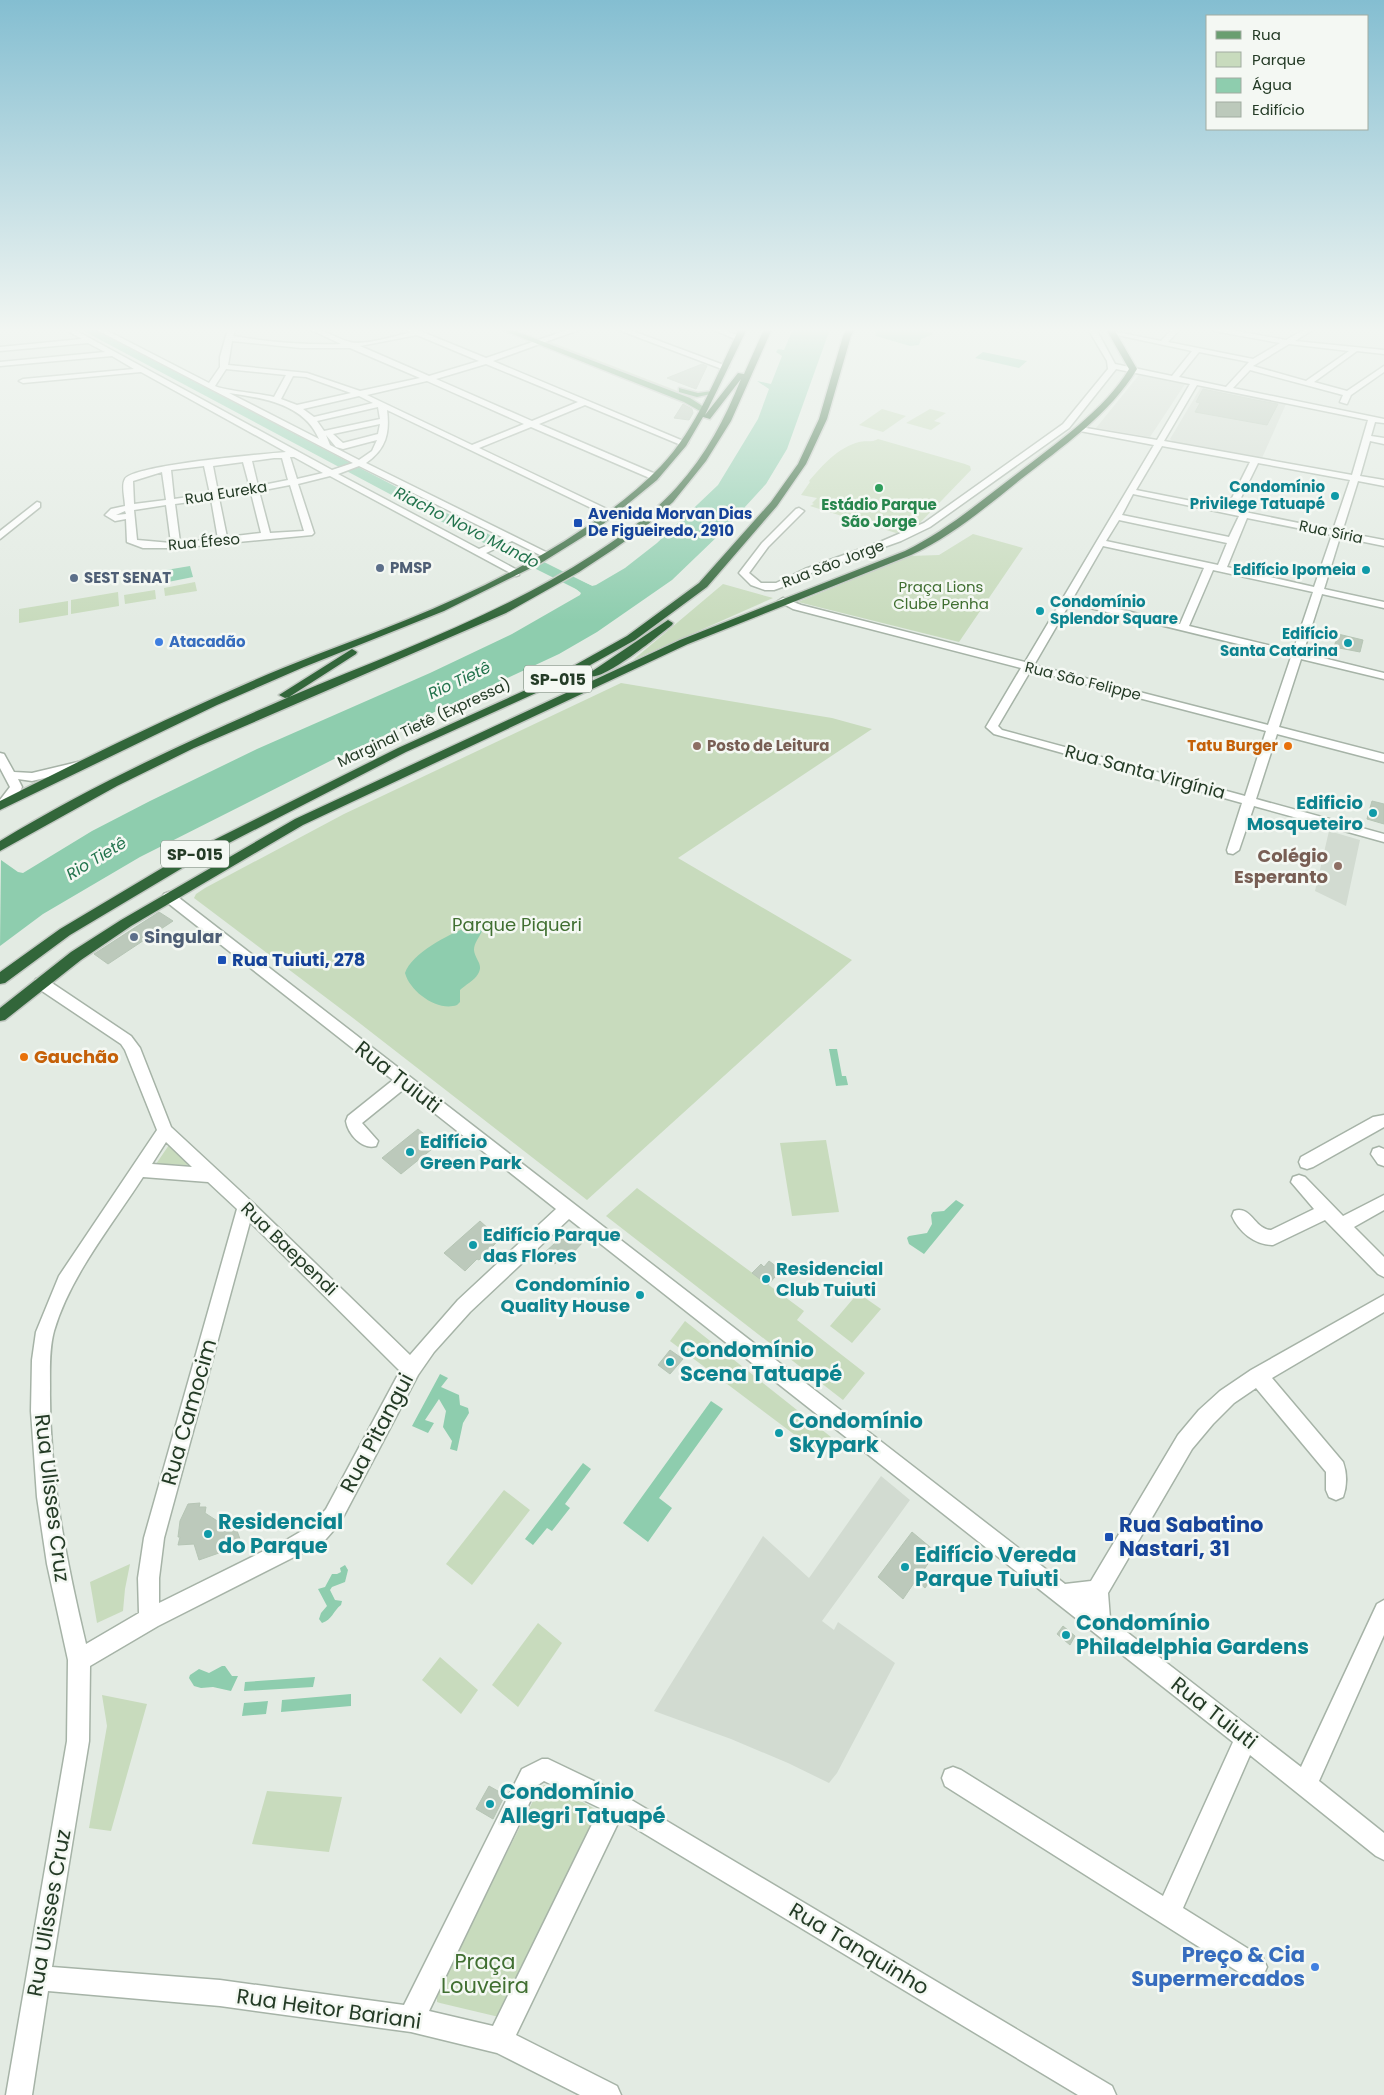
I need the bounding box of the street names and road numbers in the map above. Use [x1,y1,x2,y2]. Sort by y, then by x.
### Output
street label: Rua Eureka [183,476,269,509]
street label: Rua Síria [1297,515,1365,549]
street label: Rua Éfeso [167,528,241,555]
street label: Rua São Jorge [779,534,887,593]
street label: Rua São Felippe [1023,656,1144,705]
road number: SP-015 [524,666,592,692]
street label: Marginal Tietê (Expressa) [334,673,514,772]
street label: Rua Santa Virgínia [1062,738,1228,805]
road number: SP-015 [161,841,229,868]
street label: Rua Tuiuti [349,1034,448,1120]
street label: Rua Baependi [236,1196,343,1301]
street label: Rua Camocim [154,1335,223,1488]
street label: Rua Pitangui [333,1368,420,1498]
street label: Rua Ulisses Cruz [28,1412,77,1584]
street label: Rua Tuiuti [1165,1670,1264,1756]
street label: Rua Ulisses Cruz [20,1827,77,1999]
street label: Rua Tanquinho [784,1895,935,2002]
street label: Rua Heitor Bariani [235,1981,423,2036]

